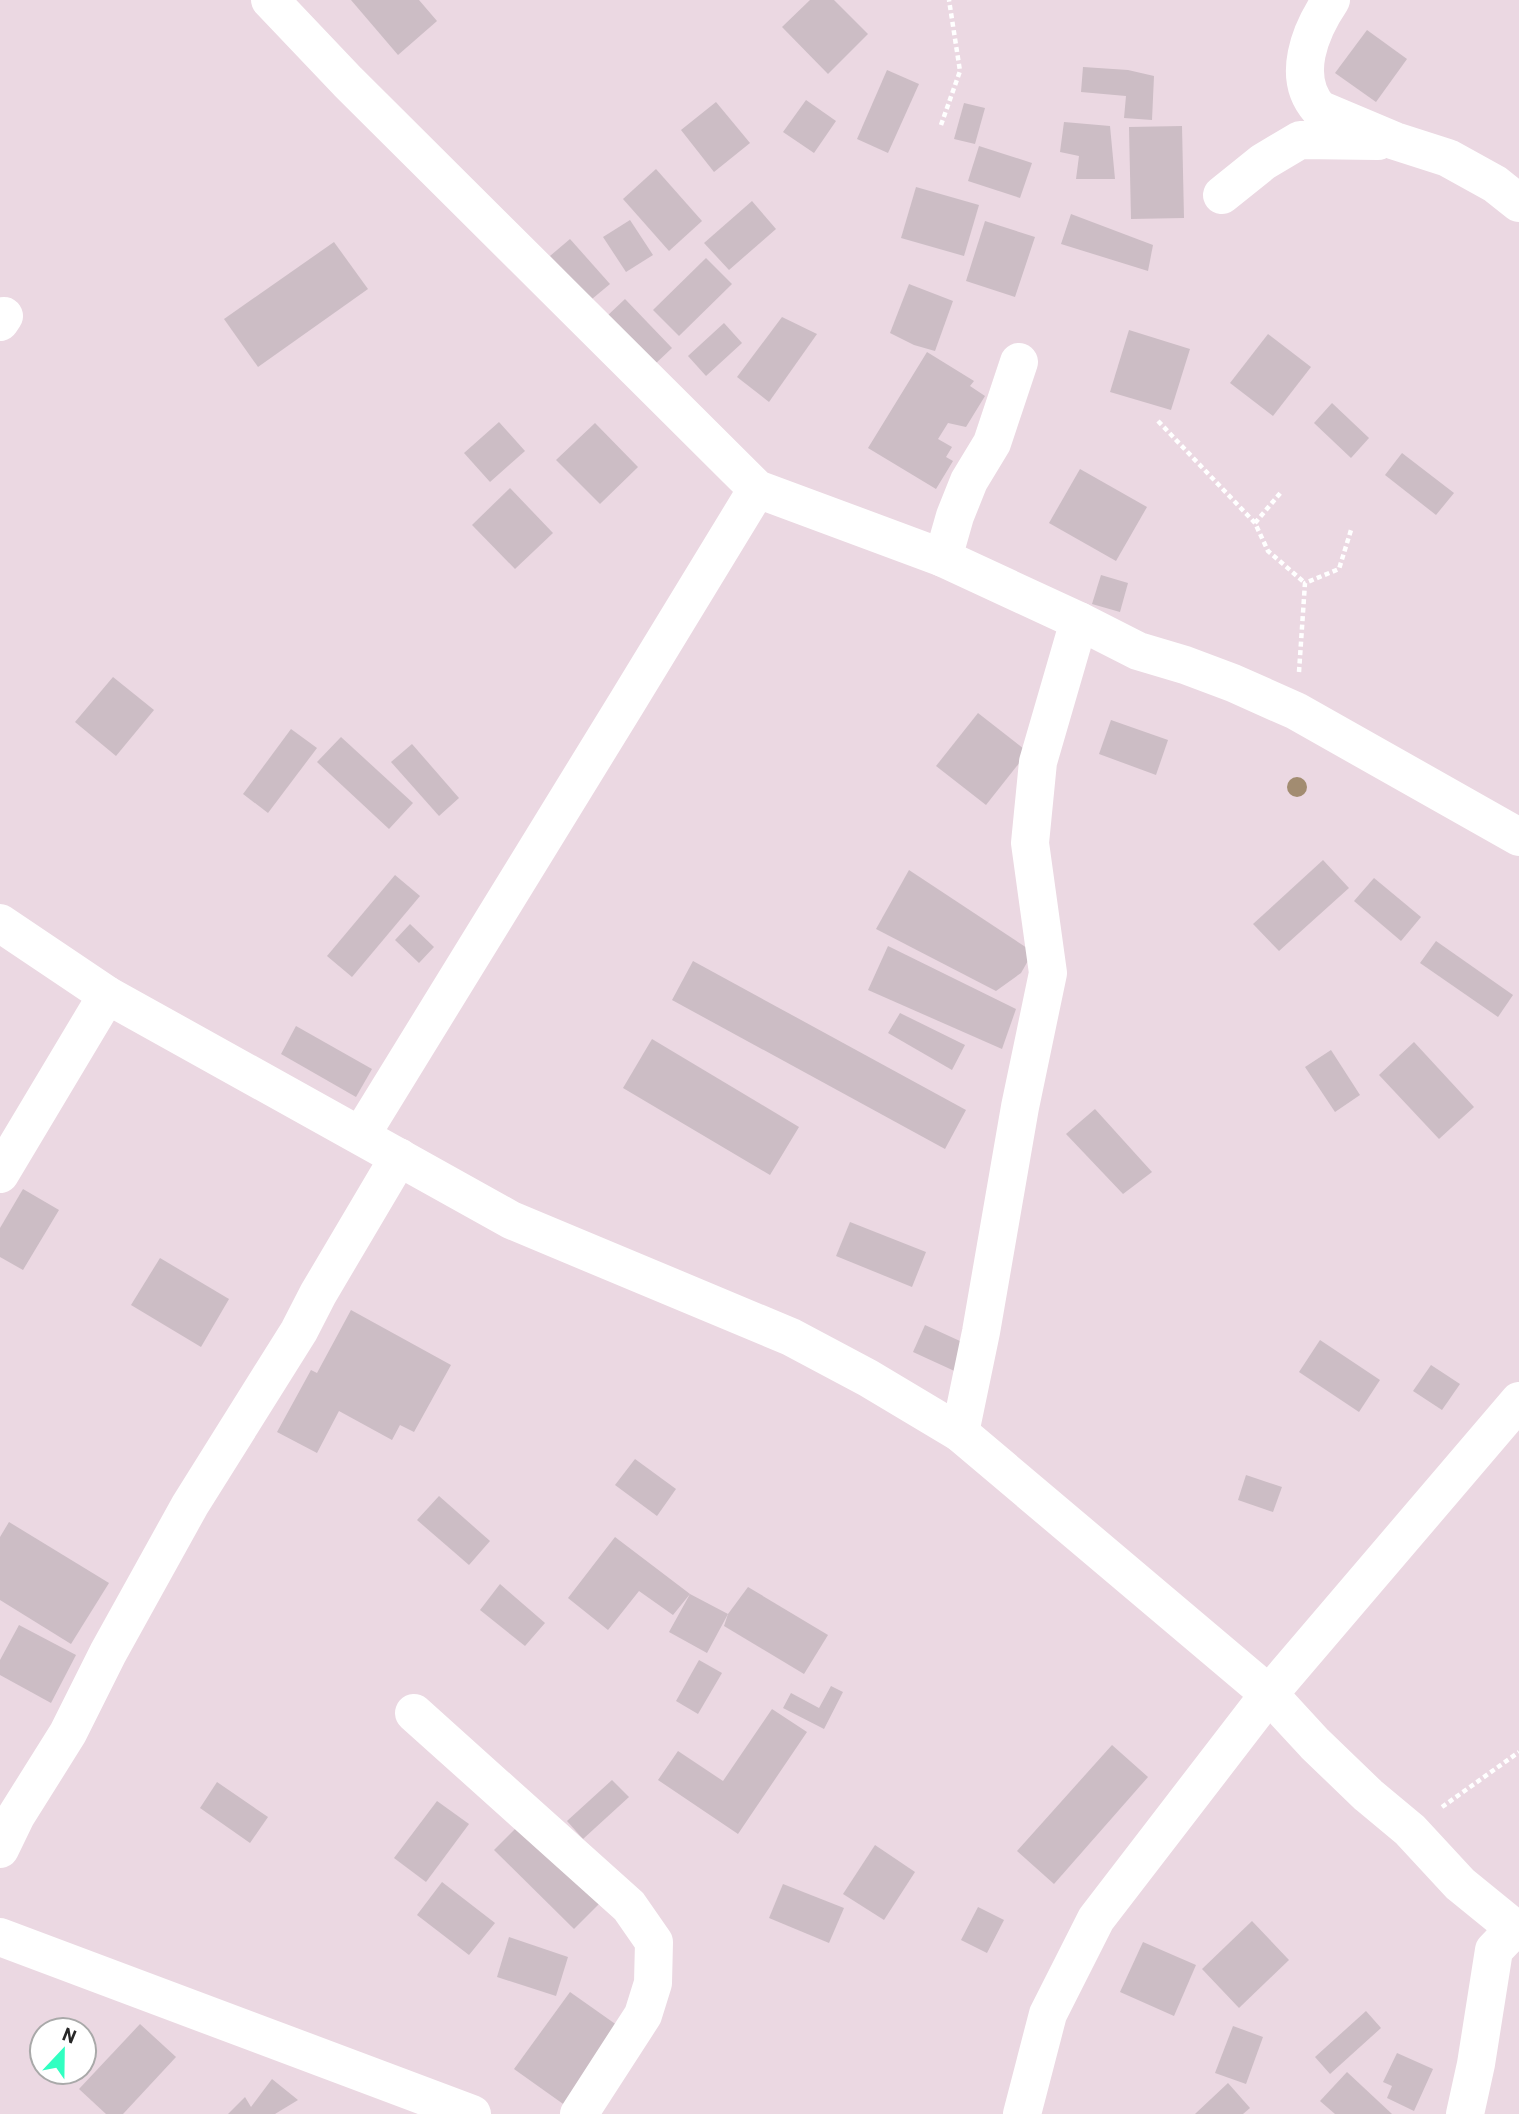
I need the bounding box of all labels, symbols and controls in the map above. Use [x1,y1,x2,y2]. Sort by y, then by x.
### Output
north arrow [28,2016,98,2086]
text: N [59,2022,80,2048]

